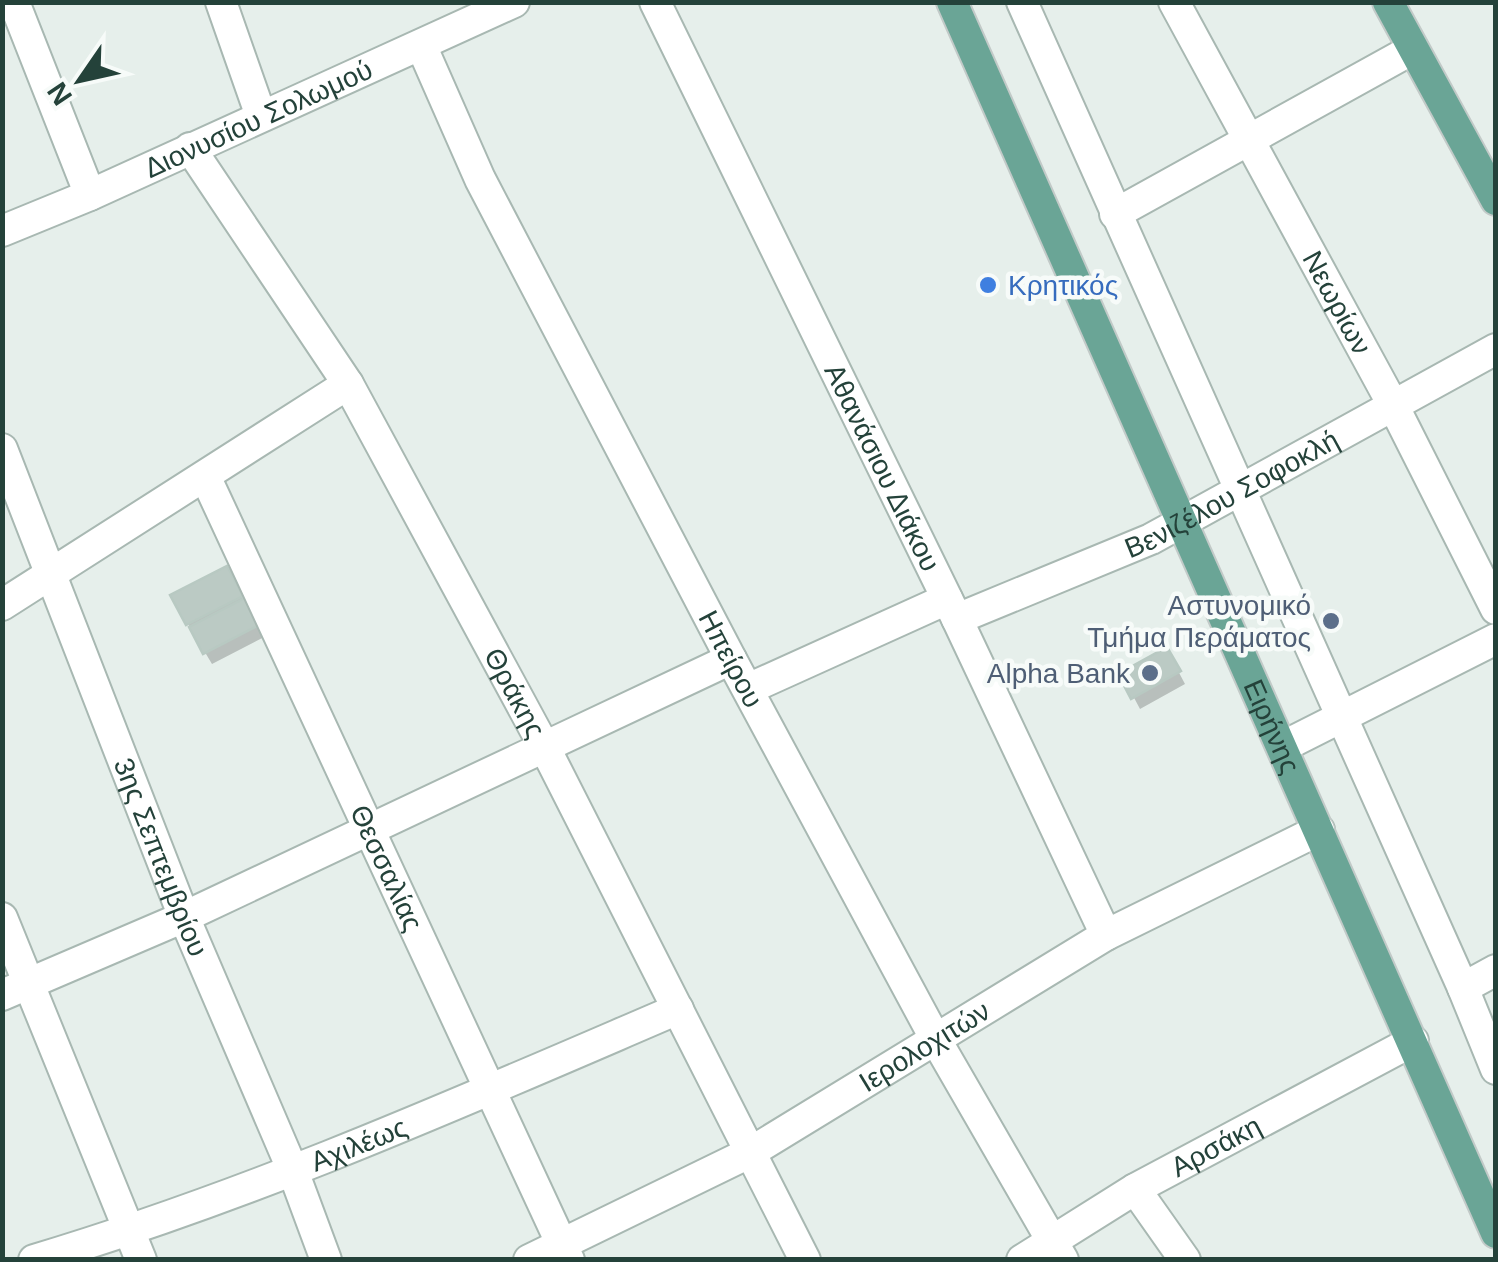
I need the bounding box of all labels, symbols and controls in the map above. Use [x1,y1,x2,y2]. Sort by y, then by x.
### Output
north arrow [30,30,130,130]
street label: Διονυσίου Σολωμού [140,54,377,184]
text: N [41,77,78,111]
street label: Νεωρίων [1296,246,1377,360]
place label: Κρητικός [1008,270,1118,301]
marker: Κρητικός [977,274,999,296]
street label: Αθανάσιου Διάκου [818,359,946,576]
street label: Βενιζέλου Σοφοκλή [1120,424,1344,564]
place label: Αστυνομικό Τμήμα Περάματος [1087,590,1311,653]
street label: Ηπείρου [692,605,769,713]
marker: Αστυνομικό Τμήμα Περάματος [1320,610,1342,632]
street label: Θράκης [478,643,551,743]
place label: Alpha Bank [987,658,1131,689]
marker: Alpha Bank [1139,662,1161,684]
street label: Ειρήνης [1237,675,1306,778]
street label: 3ης Σεπτεμβρίου [108,754,214,961]
street label: Θεσσαλίας [344,800,429,936]
street label: Ιερολοχιτών [854,995,995,1098]
street label: Αρσάκη [1166,1110,1266,1183]
street label: Αχιλέως [306,1111,412,1178]

